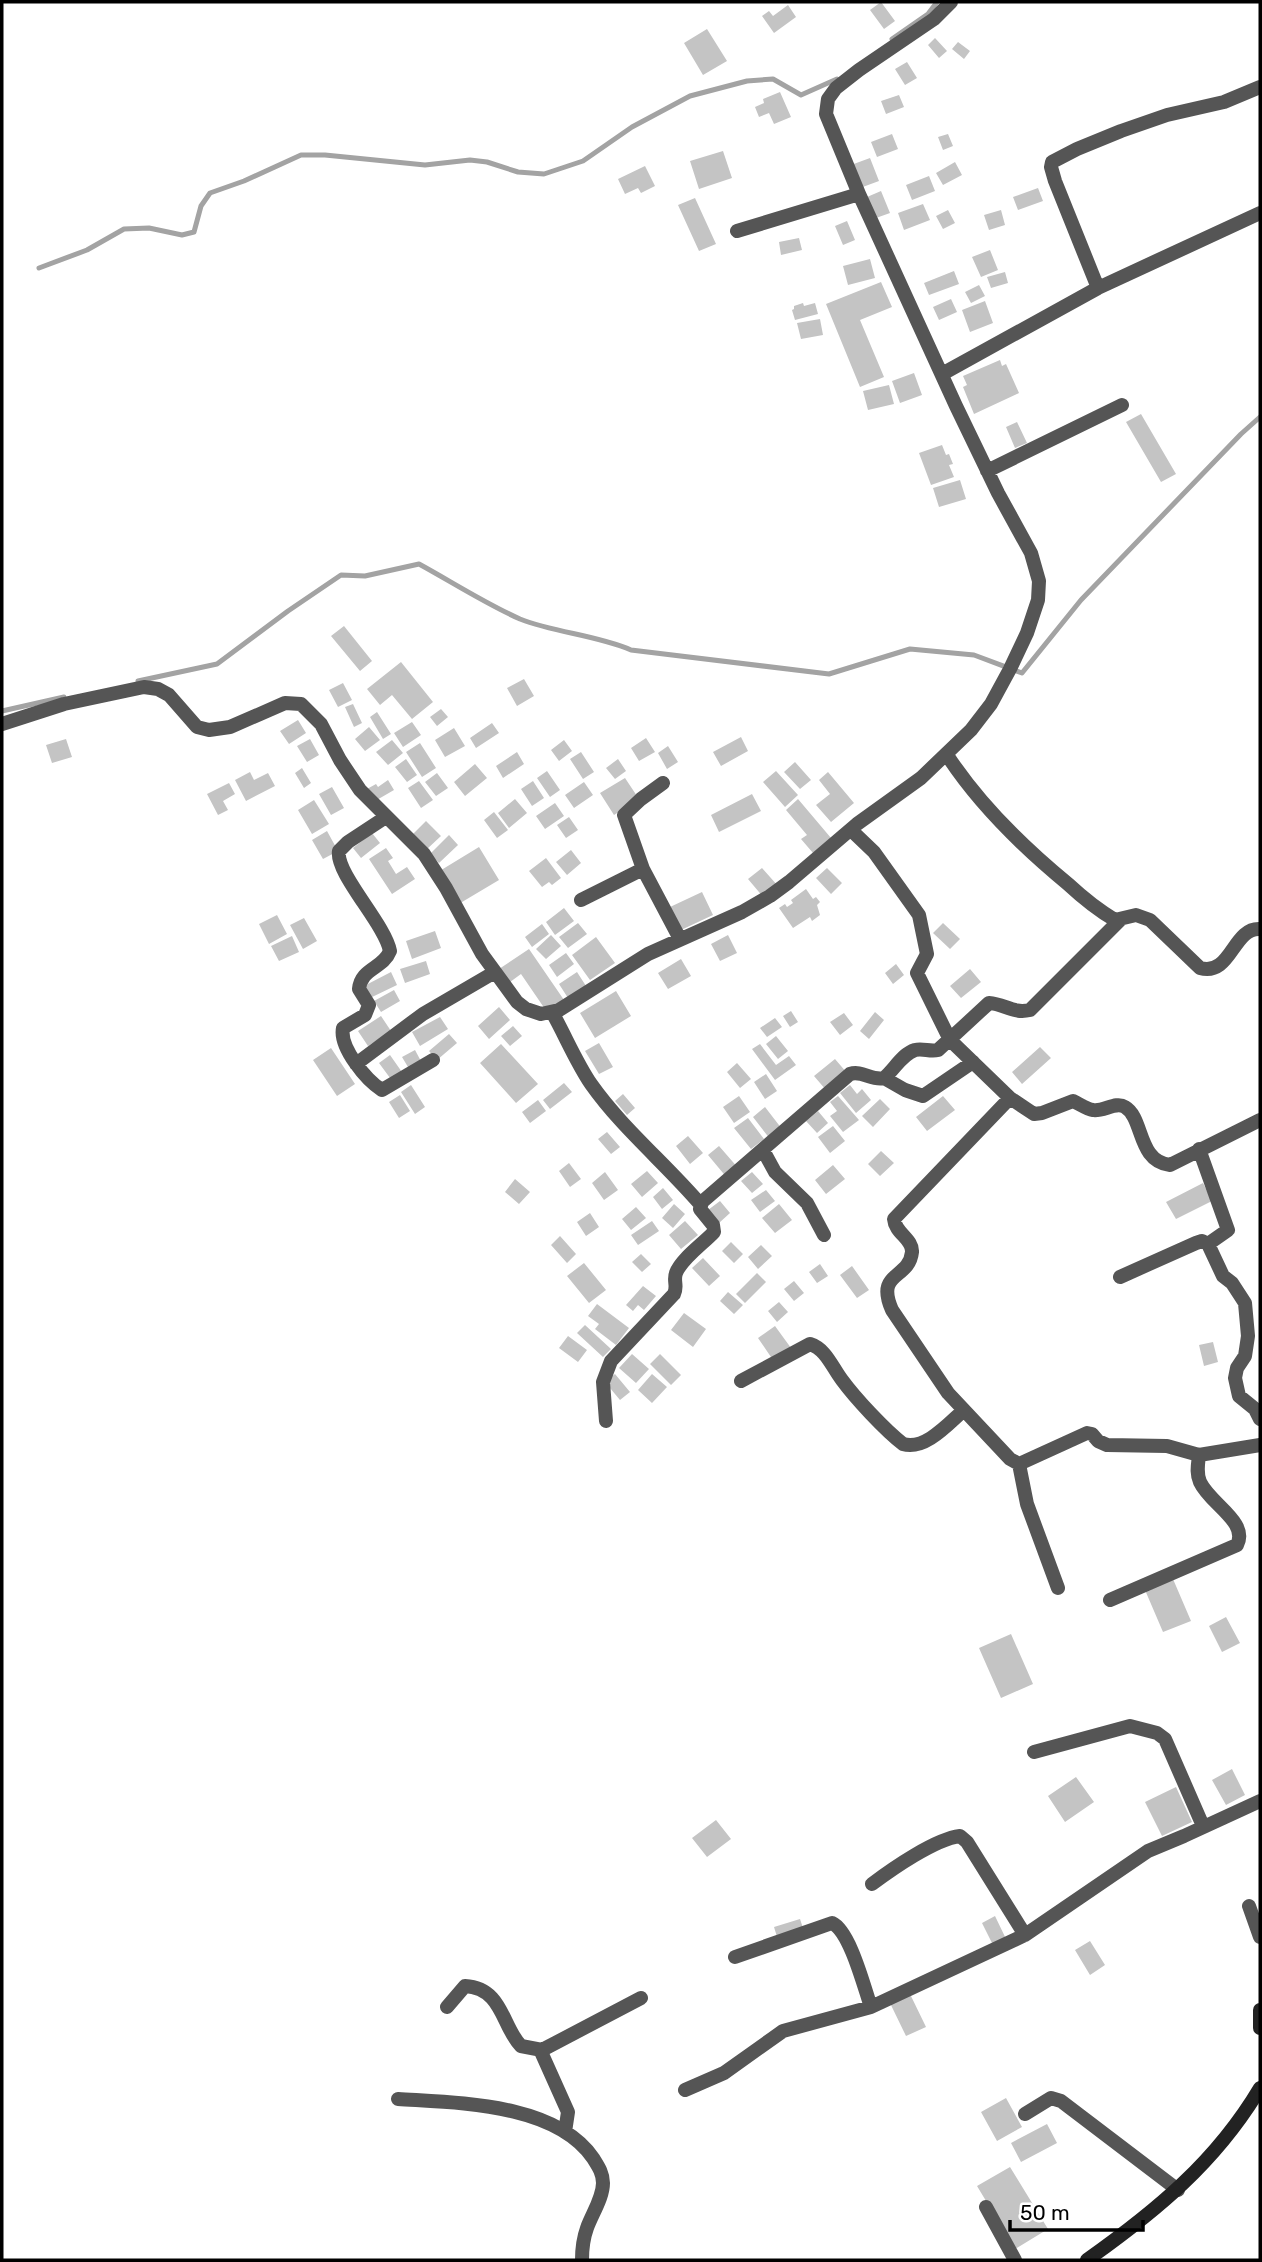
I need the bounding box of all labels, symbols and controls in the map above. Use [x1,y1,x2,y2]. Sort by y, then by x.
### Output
scale bar [1010,2188,1143,2232]
text: 50 m [1020,2200,1070,2225]

